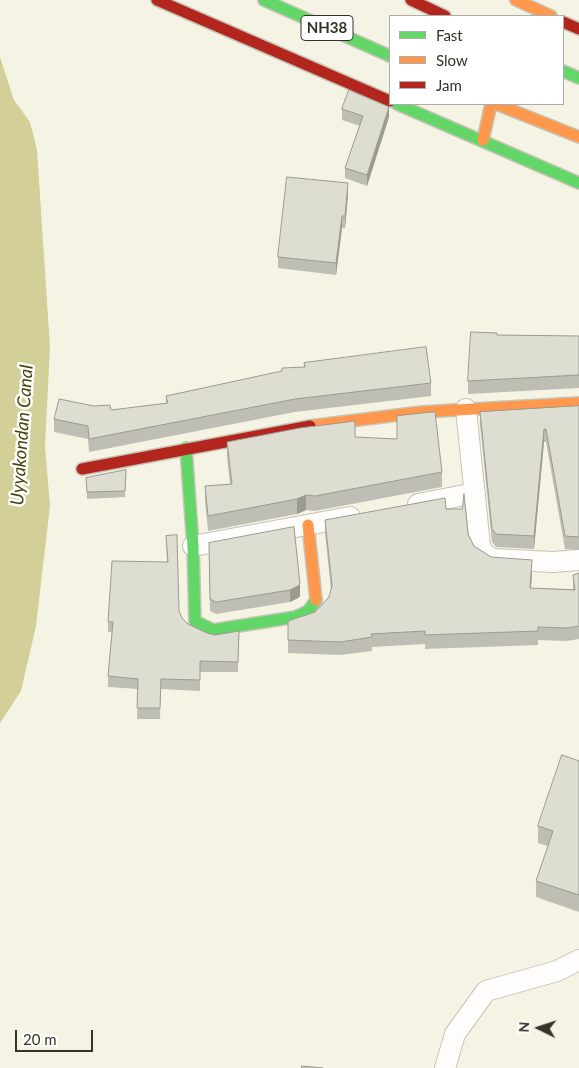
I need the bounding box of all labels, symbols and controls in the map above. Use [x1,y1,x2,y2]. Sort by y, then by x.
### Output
road number: NH38 [301,15,353,40]
legend [389,15,564,105]
text: Fast [436,26,463,44]
text: Slow [436,51,468,69]
text: Jam [436,76,462,94]
water label: Uyyakondan Canal [6,364,38,506]
north arrow [514,1003,564,1053]
scale bar [18,1020,95,1052]
text: N [515,1021,532,1033]
text: 20 m [23,1030,57,1048]

